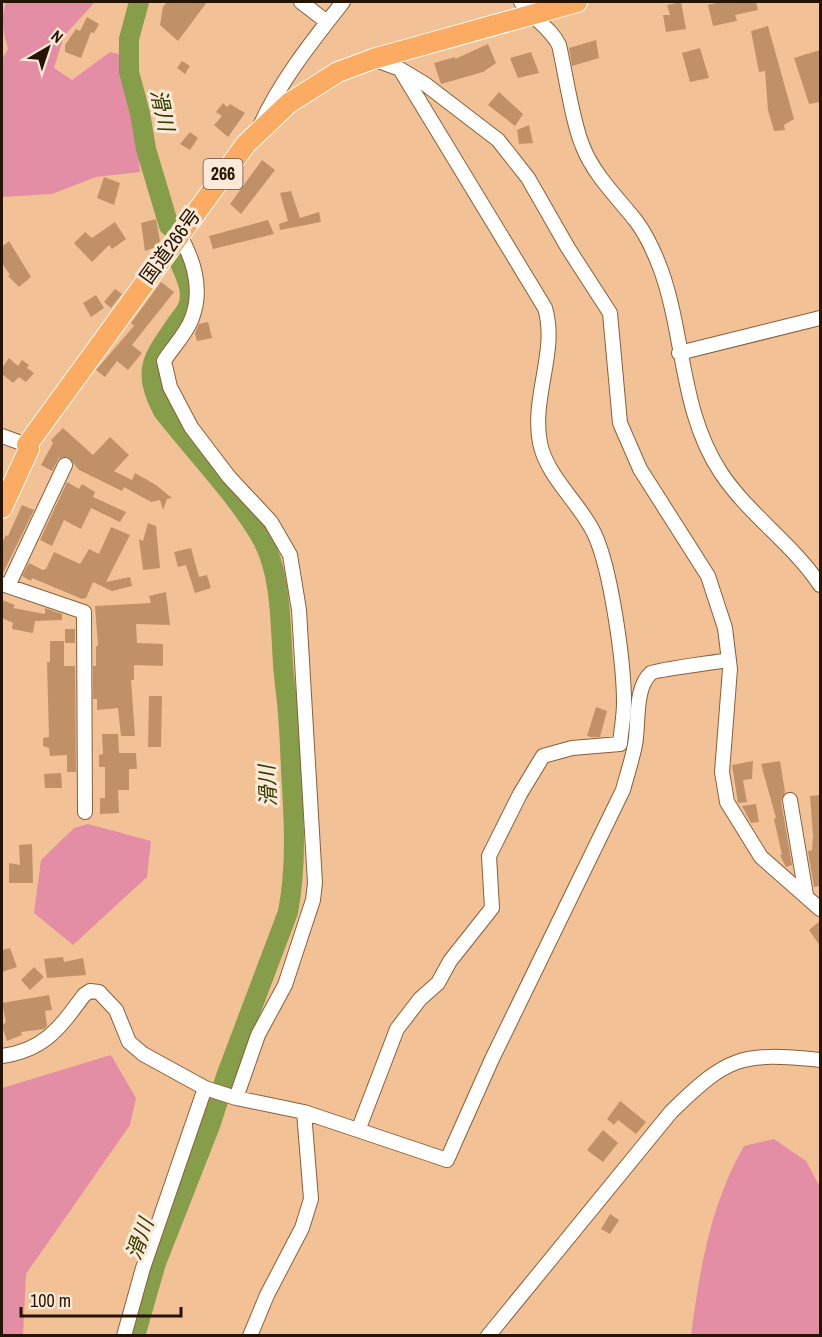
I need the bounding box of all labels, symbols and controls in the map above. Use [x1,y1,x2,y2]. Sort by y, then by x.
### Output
north arrow [18,18,78,78]
text: N [47,25,68,48]
water label: 滑川 [144,86,181,135]
road number: 266 [204,159,242,189]
street label: 国道266号 [133,202,206,289]
water label: 滑川 [252,762,283,808]
water label: 滑川 [119,1212,161,1264]
scale bar [21,1280,182,1318]
text: 100 m [30,1288,71,1313]

